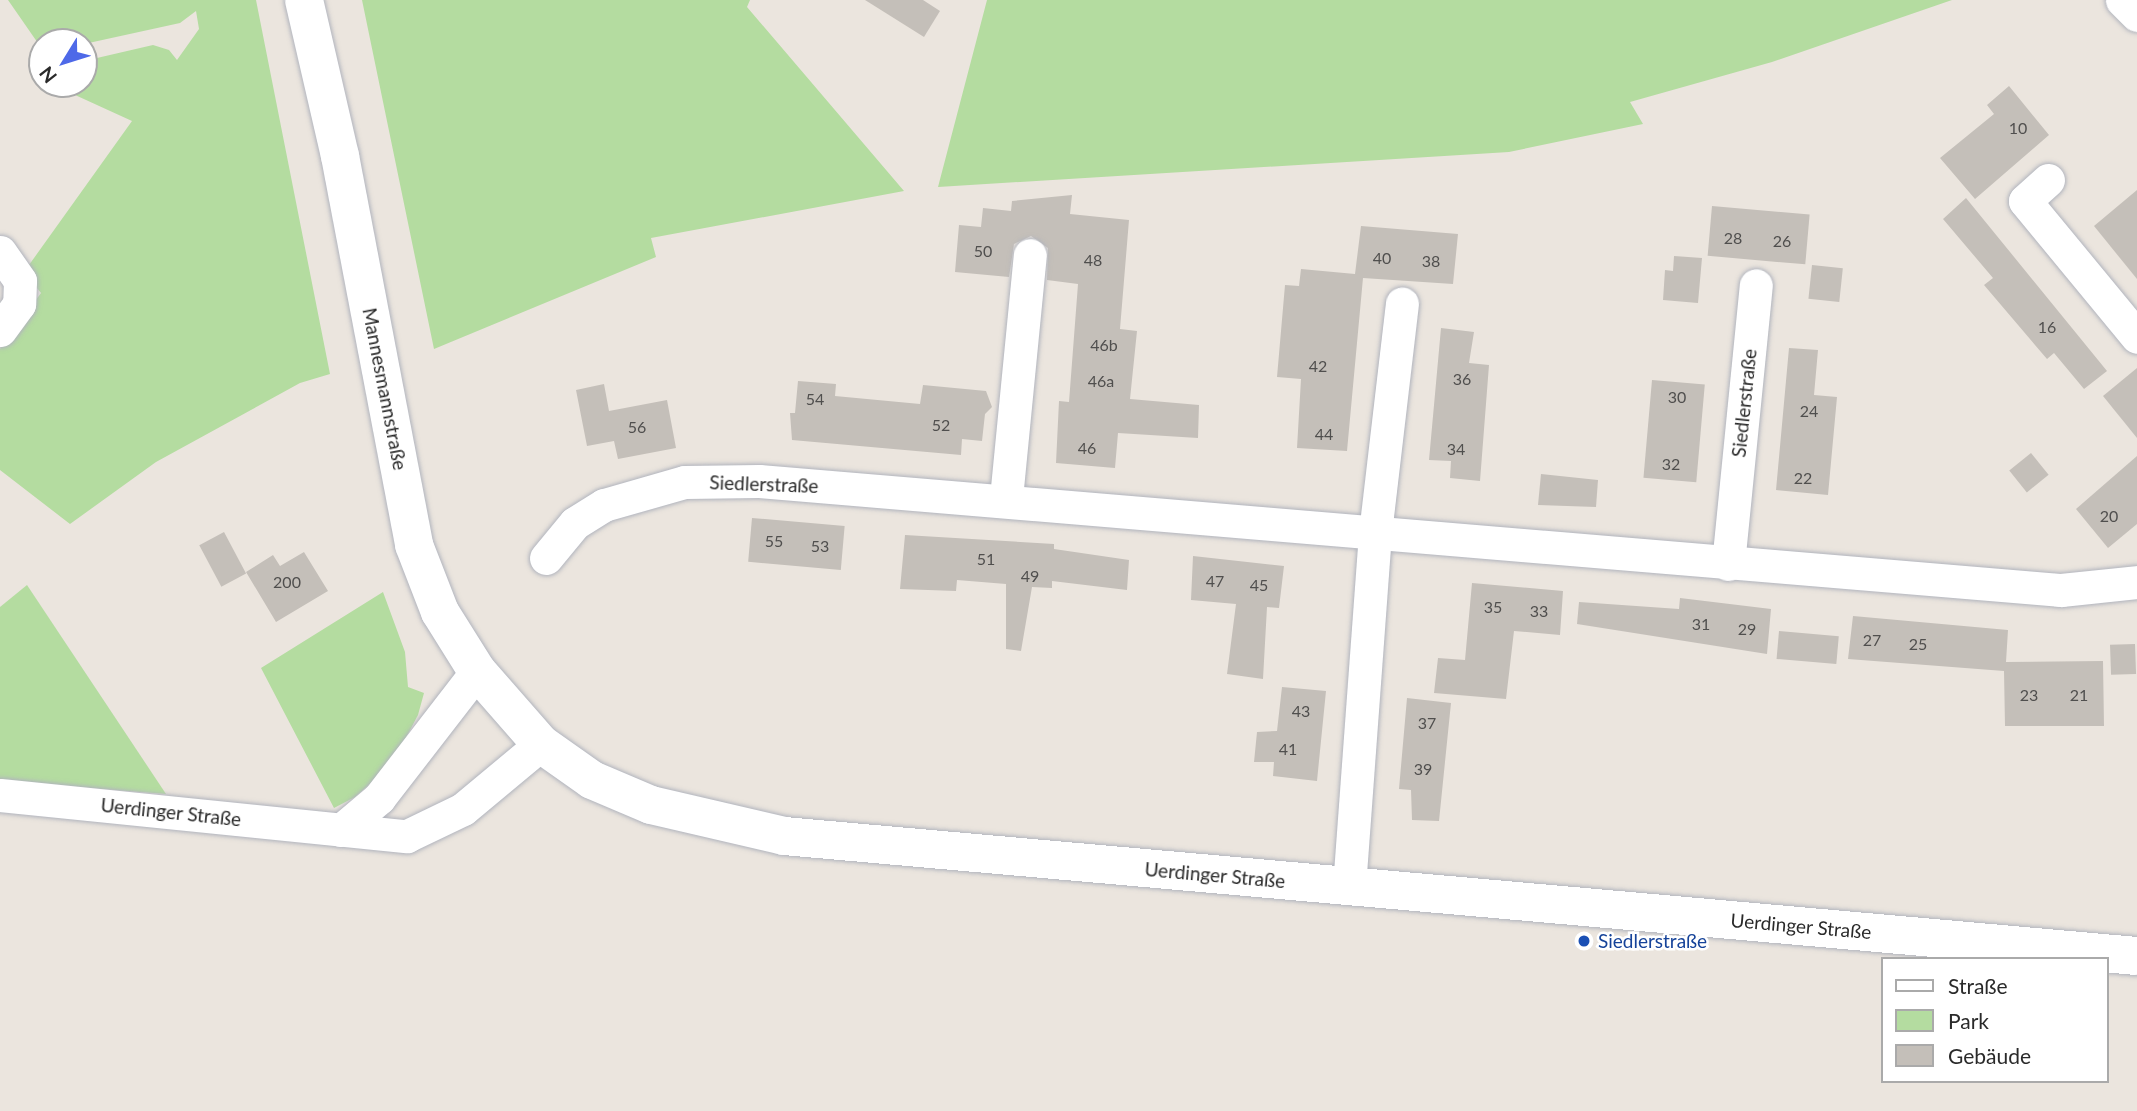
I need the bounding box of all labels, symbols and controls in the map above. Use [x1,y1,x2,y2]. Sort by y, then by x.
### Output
north arrow [28,28,98,98]
text: N [34,62,61,88]
house number: 10 [2009,118,2027,138]
house number: 28 [1724,228,1742,248]
house number: 26 [1773,231,1791,251]
house number: 50 [974,241,992,261]
house number: 40 [1373,248,1391,268]
house number: 48 [1084,250,1102,270]
house number: 38 [1422,251,1440,271]
street label: Mannesmannstraße [358,306,412,472]
house number: 16 [2038,317,2056,337]
house number: 46b [1090,335,1118,355]
street label: Siedlerstraße [1727,348,1761,458]
house number: 42 [1309,356,1327,376]
house number: 36 [1453,369,1471,389]
house number: 46a [1088,371,1114,391]
house number: 30 [1668,387,1686,407]
house number: 54 [806,389,824,409]
house number: 24 [1800,401,1818,421]
house number: 52 [932,415,950,435]
house number: 56 [628,417,646,437]
house number: 44 [1315,424,1333,444]
house number: 46 [1078,438,1096,458]
house number: 34 [1447,439,1465,459]
house number: 32 [1662,454,1680,474]
house number: 22 [1794,468,1812,488]
street label: Siedlerstraße [709,471,819,497]
house number: 20 [2100,506,2118,526]
house number: 55 [765,531,783,551]
house number: 53 [811,536,829,556]
house number: 51 [977,549,995,569]
house number: 49 [1021,566,1039,586]
house number: 47 [1206,571,1224,591]
house number: 200 [273,572,301,592]
house number: 45 [1250,575,1268,595]
house number: 35 [1484,597,1502,617]
house number: 33 [1530,601,1548,621]
house number: 31 [1692,614,1710,634]
house number: 29 [1738,619,1756,639]
house number: 27 [1863,630,1881,650]
house number: 25 [1909,634,1927,654]
house number: 23 [2020,685,2038,705]
house number: 21 [2070,685,2088,705]
house number: 43 [1292,701,1310,721]
house number: 37 [1418,713,1436,733]
house number: 41 [1279,739,1297,759]
house number: 39 [1414,759,1432,779]
street label: Uerdinger Straße [99,793,243,831]
street label: Uerdinger Straße [1144,857,1286,893]
street label: Uerdinger Straße [1730,908,1872,944]
place label: Siedlerstraße [1598,930,1707,952]
marker: Siedlerstraße [1576,933,1592,949]
legend [1882,957,2109,1083]
text: Straße [1948,973,2008,998]
text: Park [1948,1008,1989,1033]
text: Gebäude [1948,1043,2031,1068]

